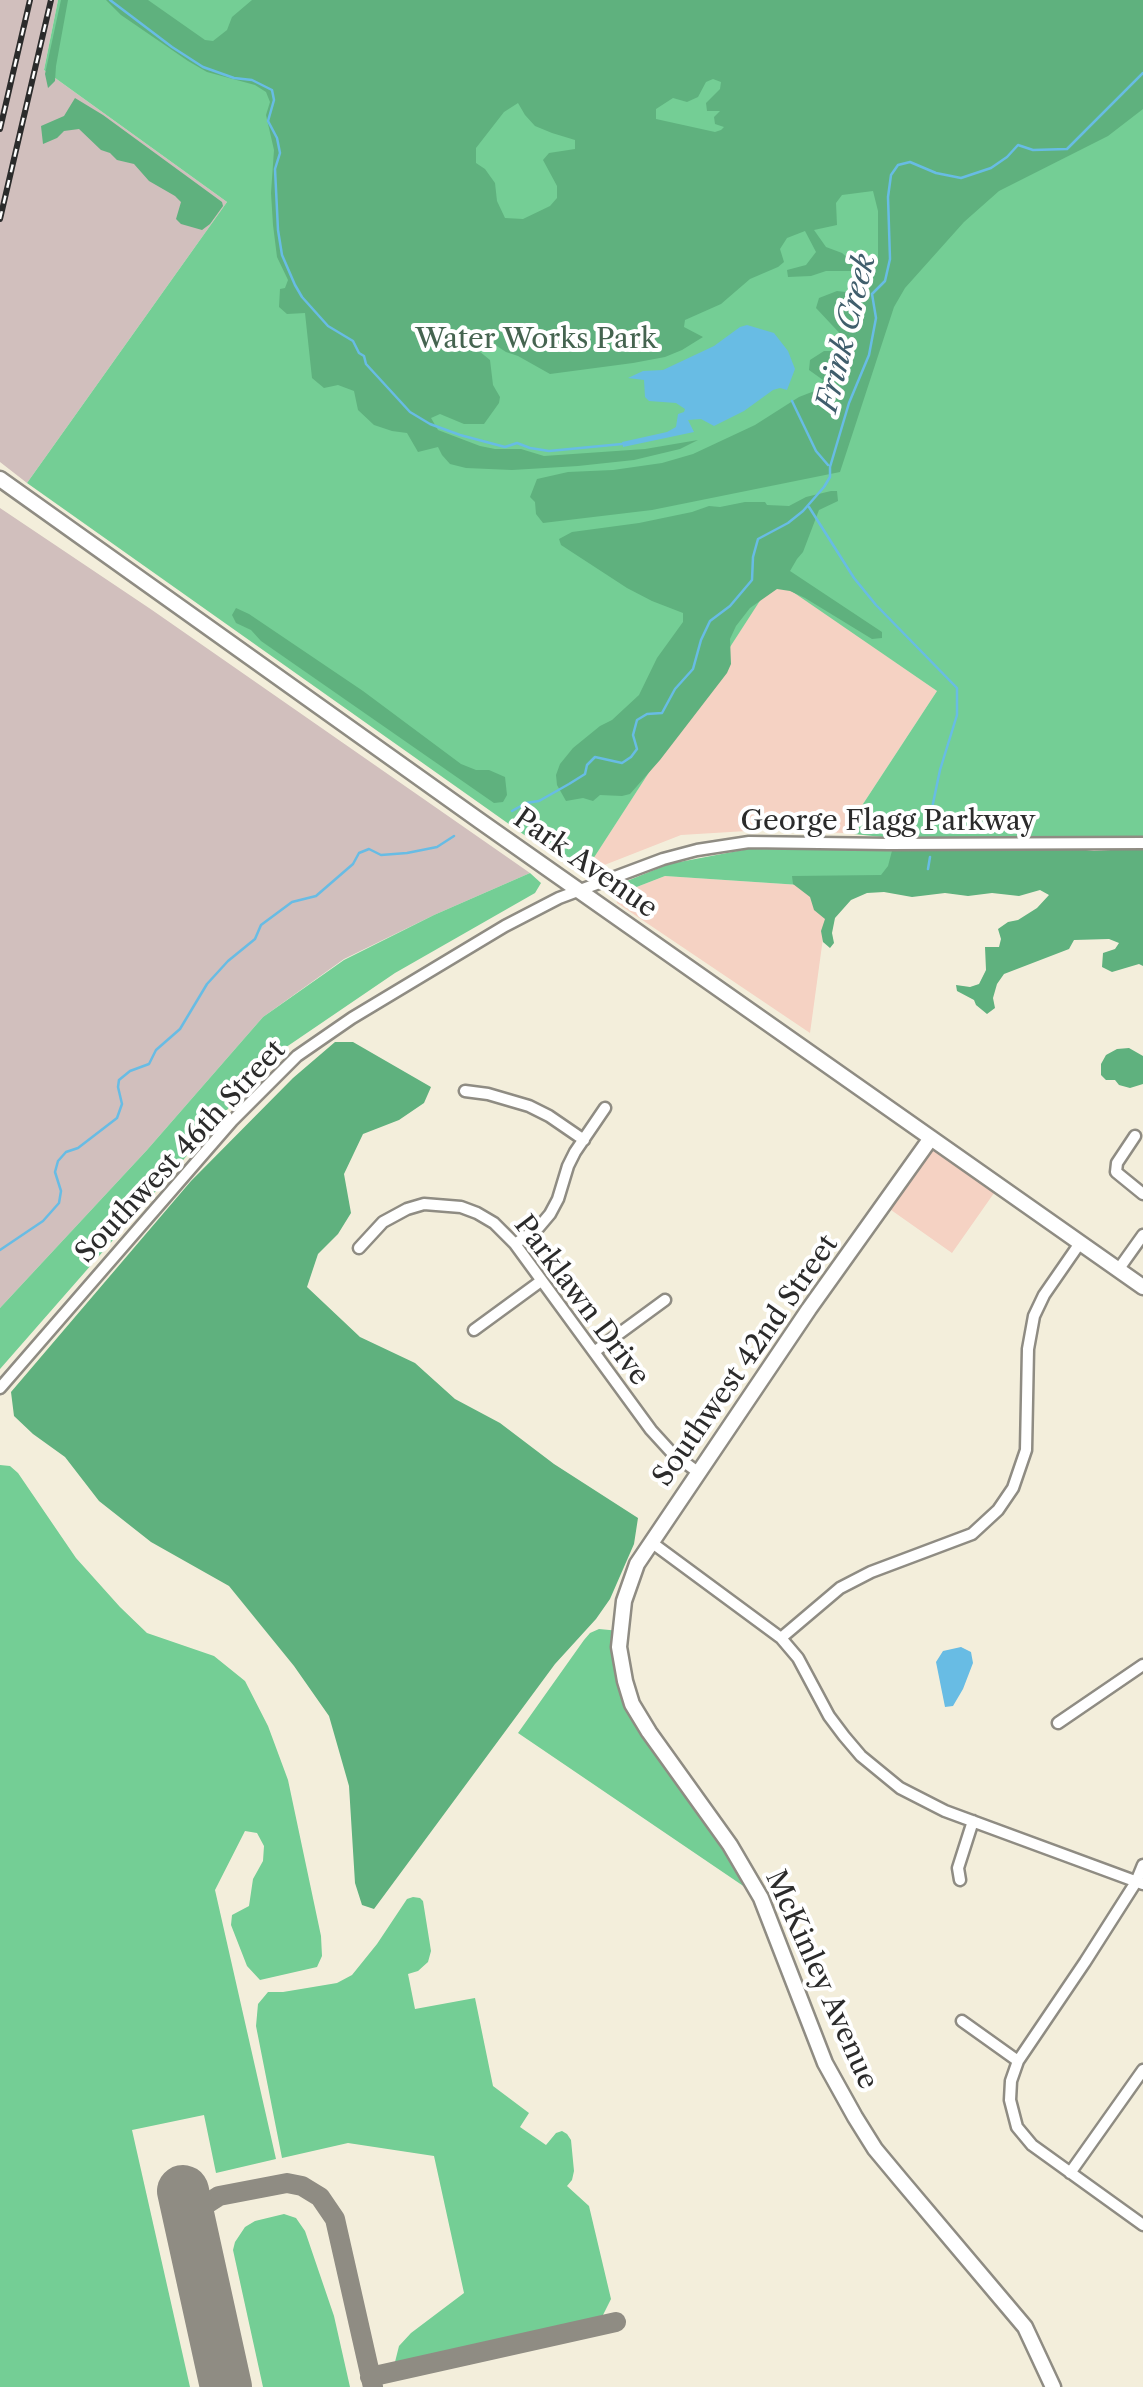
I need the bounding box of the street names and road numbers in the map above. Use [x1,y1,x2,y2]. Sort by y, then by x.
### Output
street label: Park Avenue [507,802,663,926]
street label: George Flagg Parkway [740,805,1036,839]
street label: Southwest 46th Street [69,1034,293,1270]
street label: Parklawn Drive [506,1209,656,1393]
street label: Southwest 42nd Street [646,1229,846,1493]
street label: McKinley Avenue [758,1865,884,2095]

